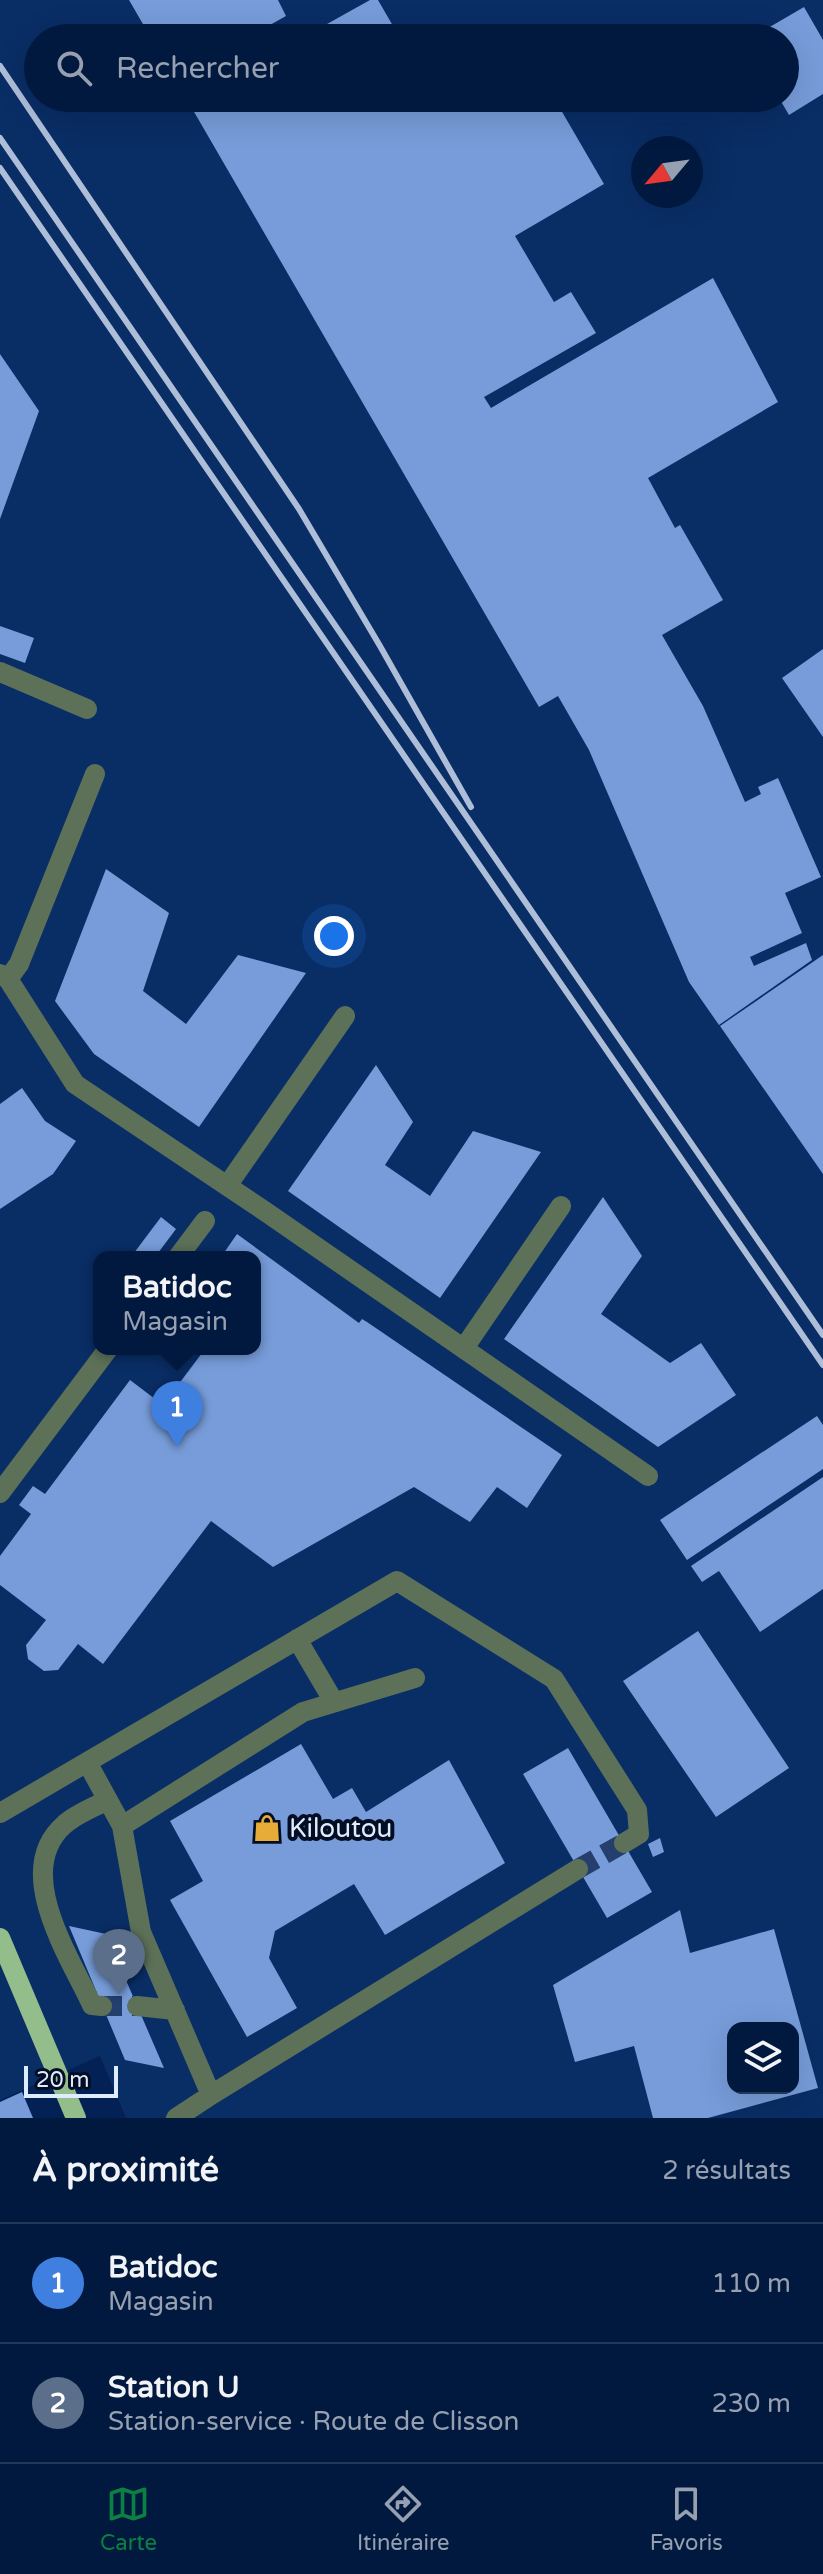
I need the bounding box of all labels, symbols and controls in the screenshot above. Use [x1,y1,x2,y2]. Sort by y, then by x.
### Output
search box [24,24,799,112]
icon: search [52,46,96,90]
text: Rechercher [116,50,279,87]
north arrow [631,136,703,208]
your location [314,916,354,956]
popup [93,1251,261,1355]
text: Batidoc [122,1269,232,1306]
text: Magasin [122,1306,228,1337]
pin: 1 [151,1381,203,1447]
shop icon: Kiloutou [252,1813,282,1843]
place label: Kiloutou [289,1813,392,1844]
pin: 2 [93,1929,145,1995]
map controls [727,2022,799,2094]
button: layers [727,2022,799,2094]
scale bar [24,2062,118,2098]
text: 20 m [36,2067,90,2093]
text: À proximité [32,2150,219,2191]
text: 2 résultats [662,2155,791,2186]
text: Batidoc [108,2249,217,2286]
text: 1 [50,2268,66,2299]
text: 110 m [711,2268,791,2299]
text: Magasin [108,2286,214,2317]
text: Station U [108,2369,240,2406]
text: 2 [50,2388,66,2419]
text: 230 m [711,2388,791,2419]
text: Station-service · Route de Clisson [108,2406,519,2437]
tab: Carte [100,2482,157,2556]
tab: Itinéraire [357,2482,450,2556]
tab: Favoris [650,2482,723,2556]

